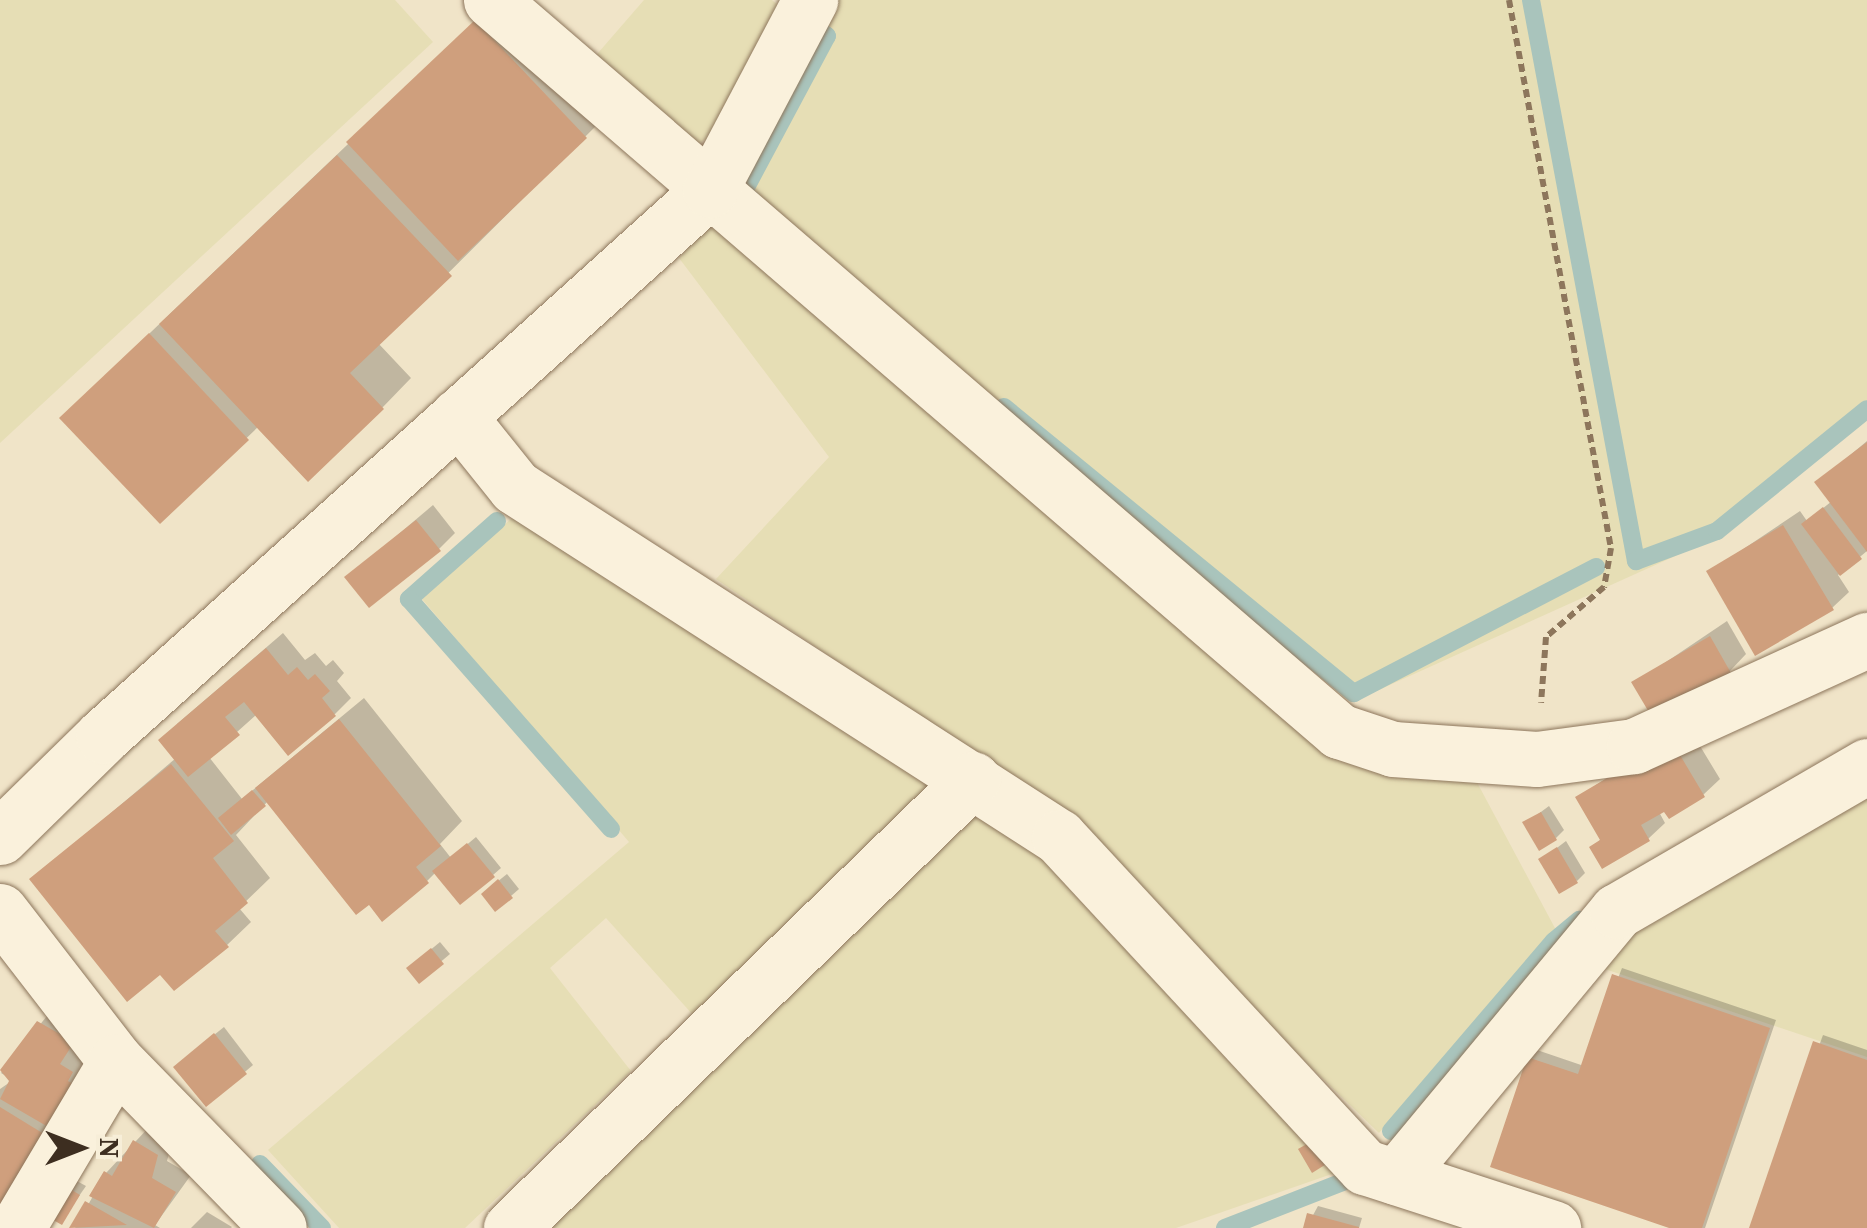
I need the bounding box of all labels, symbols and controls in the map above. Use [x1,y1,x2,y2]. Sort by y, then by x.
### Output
north arrow [30,1098,130,1198]
text: N [91,1138,129,1158]

